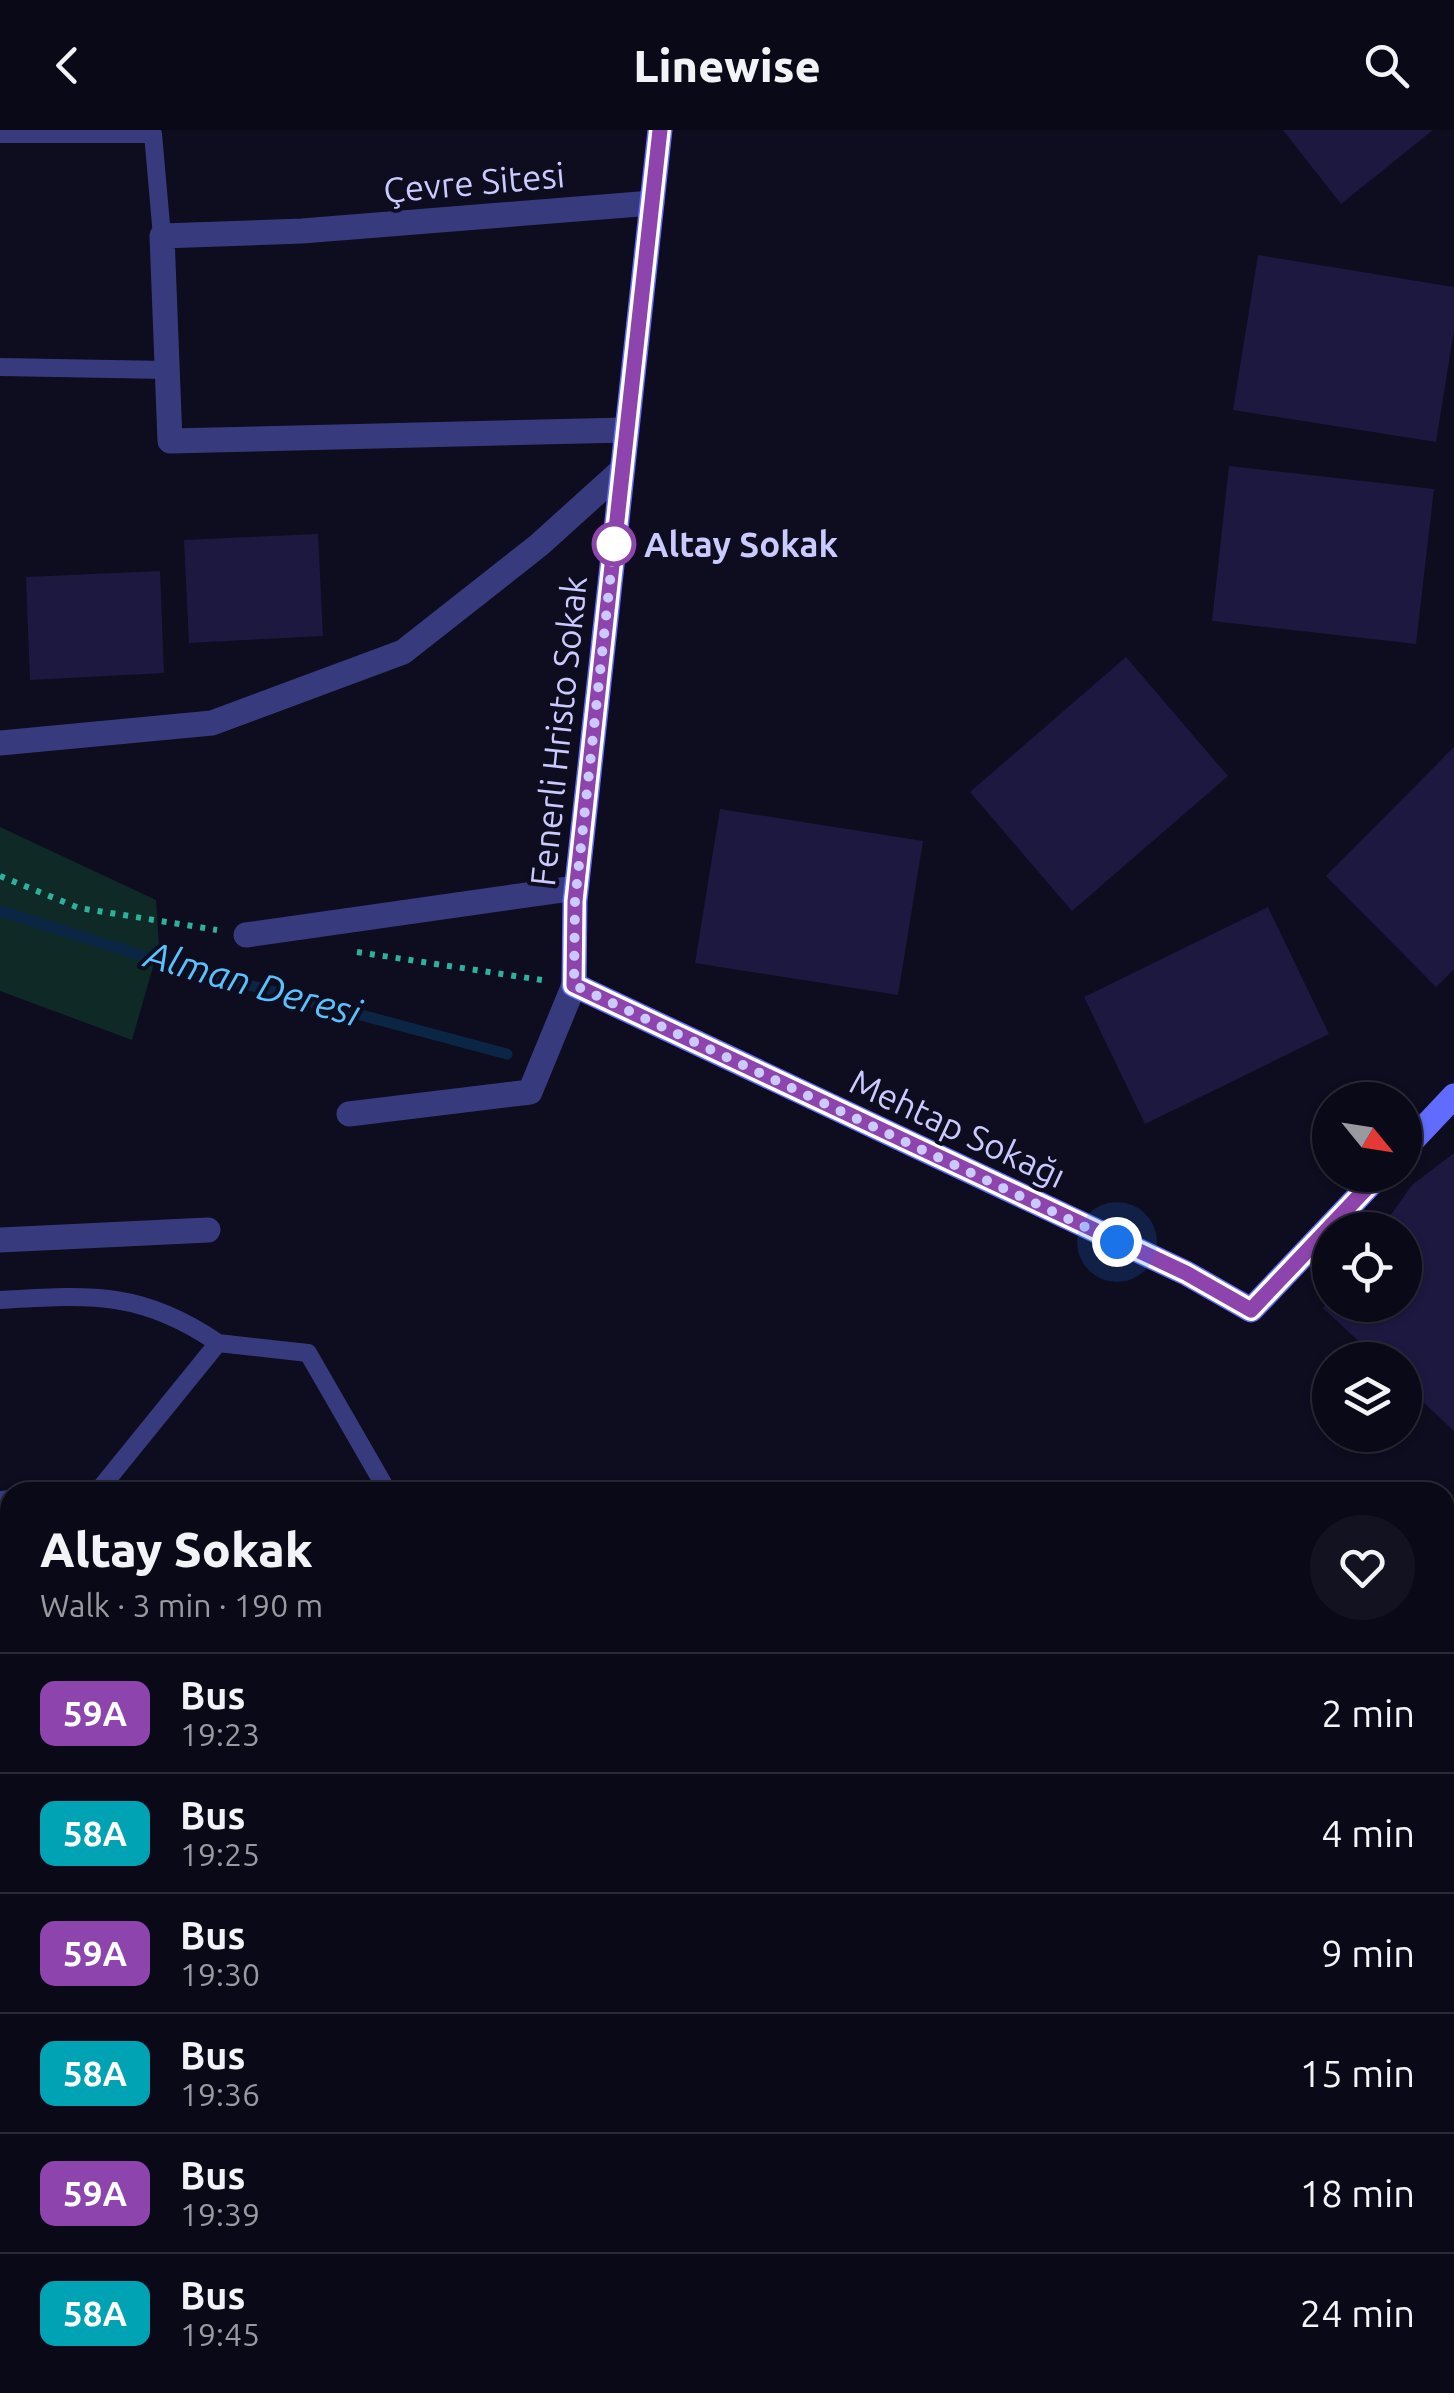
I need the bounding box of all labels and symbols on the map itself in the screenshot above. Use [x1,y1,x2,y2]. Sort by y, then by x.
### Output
street label: Çevre Sitesi [382,154,566,210]
marker: Altay Sokak [593,523,635,565]
place label: Altay Sokak [644,524,839,564]
street label: Fenerli Hristo Sokak [522,574,594,888]
water label: Alman Deresi [139,932,367,1034]
street label: Mehtap Sokağı [844,1061,1072,1195]
north arrow [1312,1082,1422,1192]
your location [1092,1217,1142,1267]

